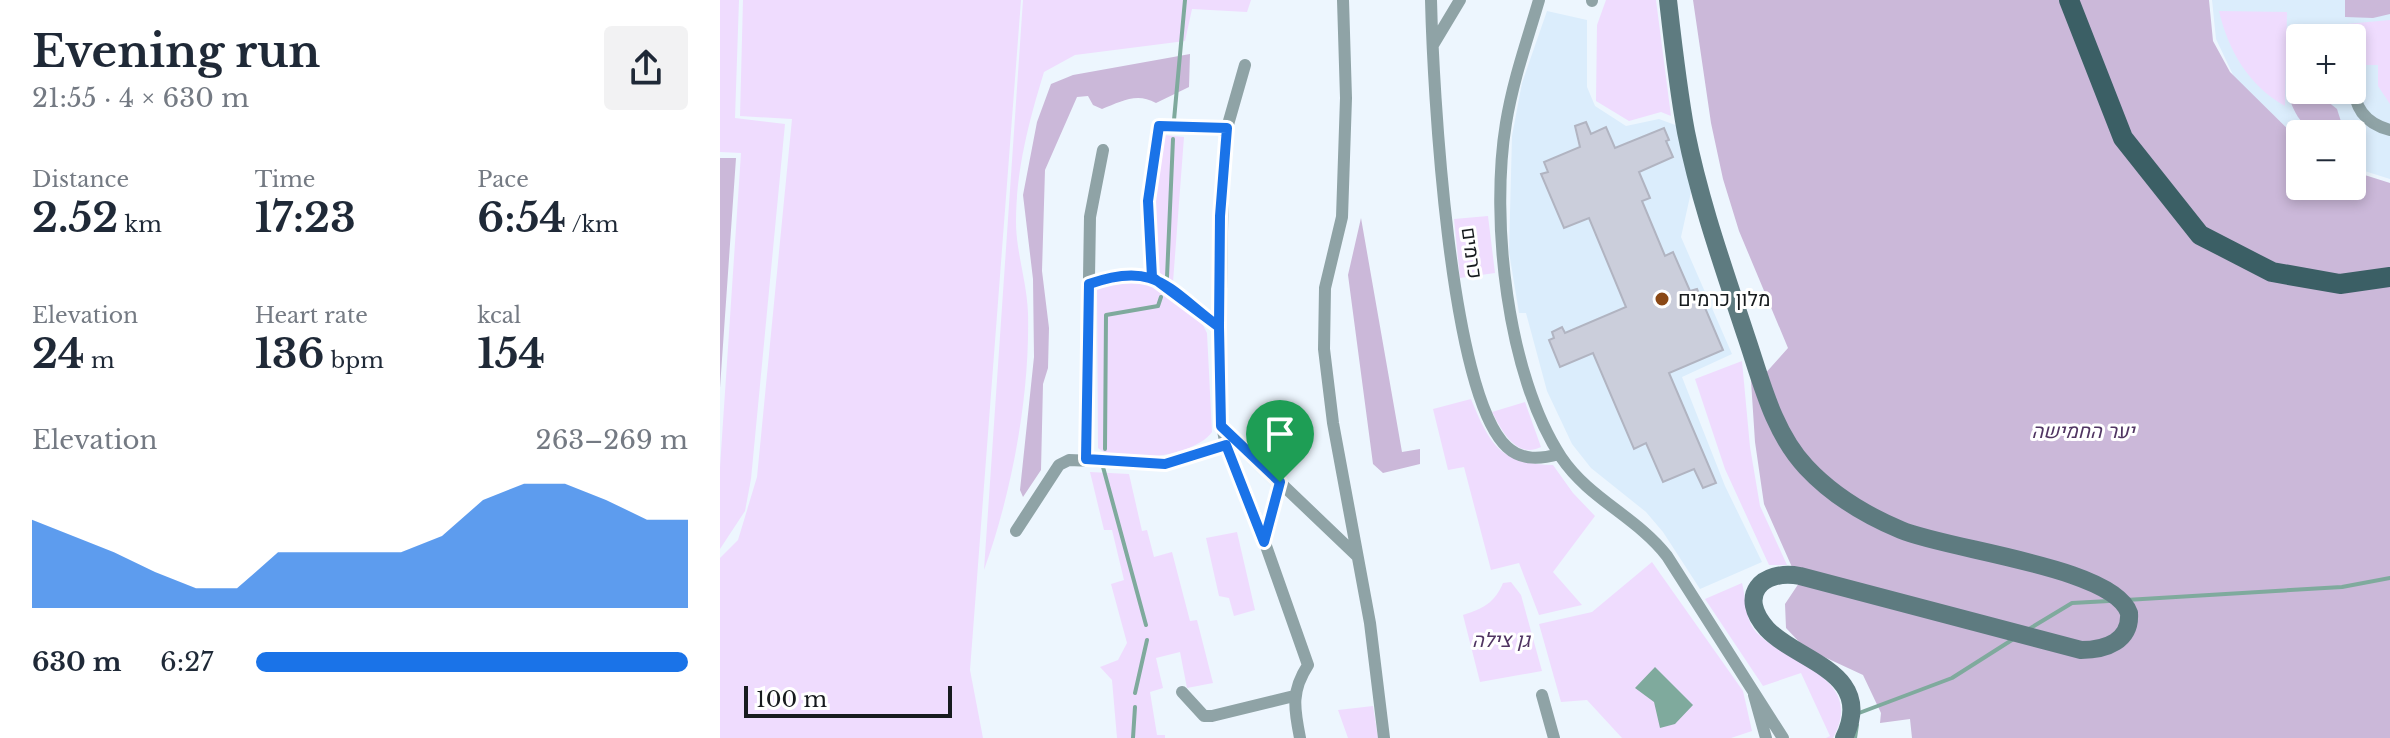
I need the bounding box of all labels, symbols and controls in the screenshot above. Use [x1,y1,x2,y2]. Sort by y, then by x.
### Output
text: Evening run [32,24,320,79]
map controls [2286,24,2366,200]
button: + [2286,24,2366,104]
button: share [604,26,688,110]
text: 21:55 · 4 × 630 m [32,82,249,114]
button: − [2286,120,2366,200]
text: Distance [32,166,129,193]
text: Time [255,166,315,193]
text: Pace [477,166,529,193]
text: 2.52 [32,193,118,243]
text: 17:23 [255,193,356,243]
text: 6:54 [477,193,566,243]
text: km [118,211,162,238]
text: /km [566,211,619,238]
street label: כרמים [1456,226,1488,280]
place label: מלון כרמים [1678,287,1770,311]
marker: מלון כרמים [1653,290,1671,308]
text: Elevation [32,302,138,329]
text: Heart rate [255,302,368,329]
text: kcal [477,302,521,329]
text: 24 [32,329,85,379]
text: 136 [255,329,325,379]
text: 154 [477,329,545,379]
text: m [85,347,115,374]
text: bpm [325,347,384,374]
pin [1246,400,1314,482]
icon: arrive [1258,412,1302,456]
park label: יער החמישה [2031,419,2137,443]
text: Elevation [32,424,158,456]
text: 263–269 m [536,424,688,456]
park label: גן צילה [1472,628,1531,652]
text: 630 m [32,646,121,678]
text: 6:27 [160,646,213,678]
scale bar [744,682,952,718]
text: 100 m [756,686,827,713]

